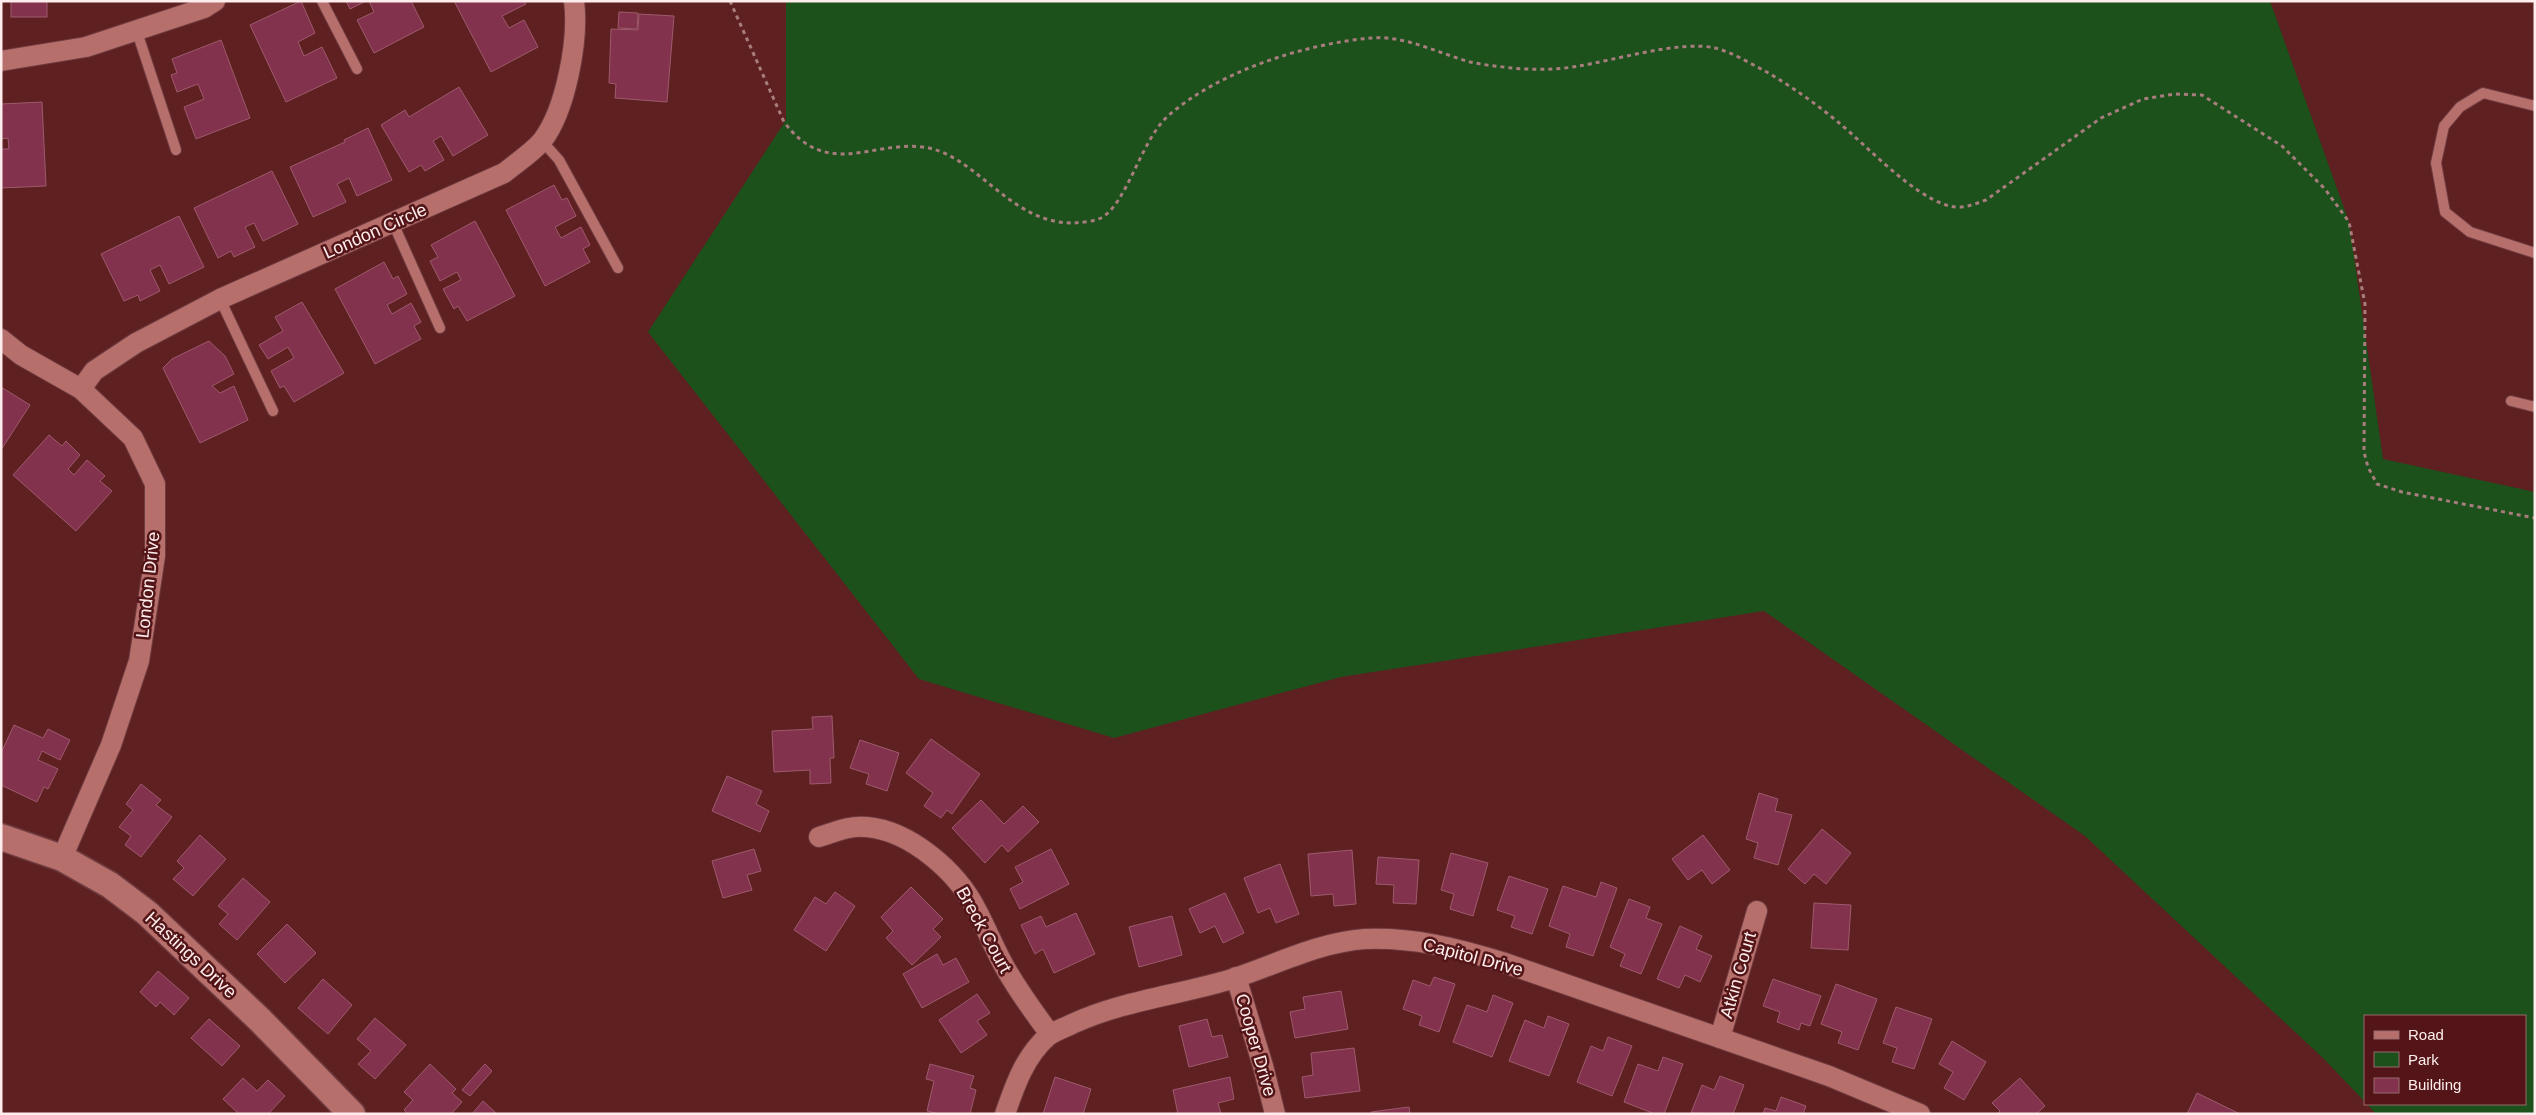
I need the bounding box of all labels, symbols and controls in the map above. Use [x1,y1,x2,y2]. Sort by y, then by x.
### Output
street label: London Circle [320,199,430,263]
street label: London Drive [132,531,164,639]
street label: Breck Court [952,884,1016,976]
street label: Hastings Drive [141,908,241,1002]
street label: Atkin Court [1716,929,1760,1021]
street label: Capitol Drive [1421,934,1525,980]
street label: Cooper Drive [1232,991,1280,1099]
legend [2364,1015,2526,1105]
text: Road [2408,1026,2444,1043]
text: Park [2408,1051,2439,1068]
text: Building [2408,1076,2461,1093]

